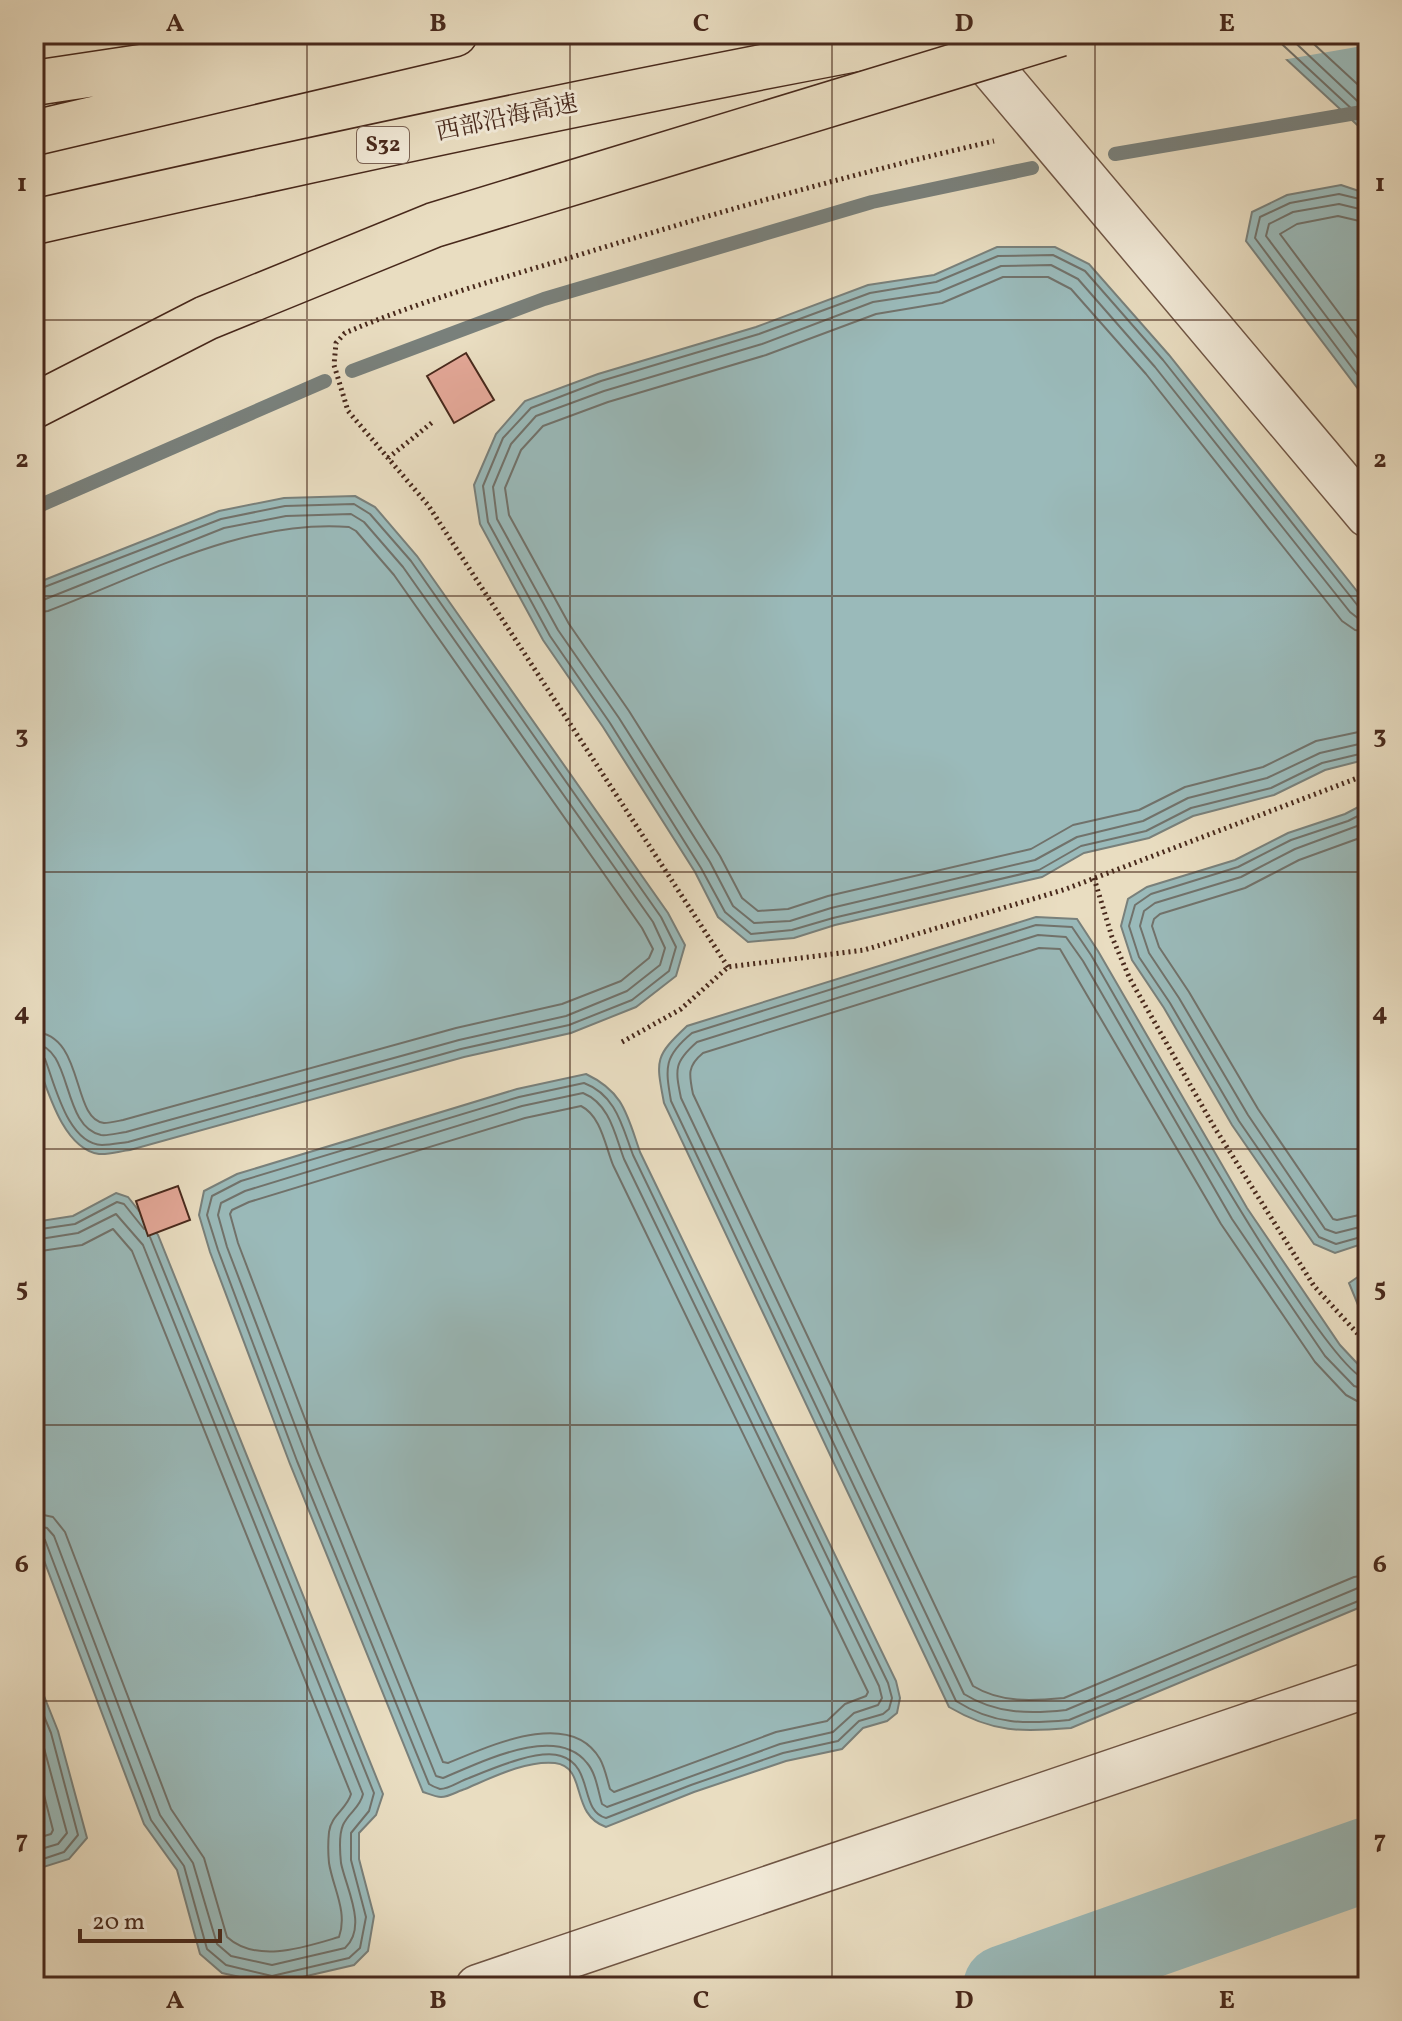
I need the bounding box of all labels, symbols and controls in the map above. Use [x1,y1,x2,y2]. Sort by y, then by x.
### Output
text: A [166,6,185,42]
text: B [429,6,447,42]
text: C [693,6,709,42]
text: D [954,6,974,42]
text: E [1219,6,1235,42]
street label: 西部沿海高速 [433,87,581,151]
road number: S32 [357,127,409,163]
text: 1 [17,166,27,202]
text: 1 [1375,166,1385,202]
text: 2 [15,442,29,478]
text: 2 [1373,442,1387,478]
text: 3 [15,718,29,754]
text: 3 [1373,718,1387,754]
text: 4 [14,995,30,1031]
text: 4 [1372,995,1388,1031]
text: 5 [16,1271,28,1307]
text: 5 [1374,1271,1386,1307]
text: 6 [15,1547,29,1583]
text: 6 [1373,1547,1387,1583]
text: 7 [16,1823,28,1859]
text: 7 [1374,1823,1386,1859]
scale bar [80,1893,220,1943]
text: 20 m [92,1906,145,1940]
text: A [166,1983,185,2019]
text: B [429,1983,447,2019]
text: C [693,1983,709,2019]
text: D [954,1983,974,2019]
text: E [1219,1983,1235,2019]

